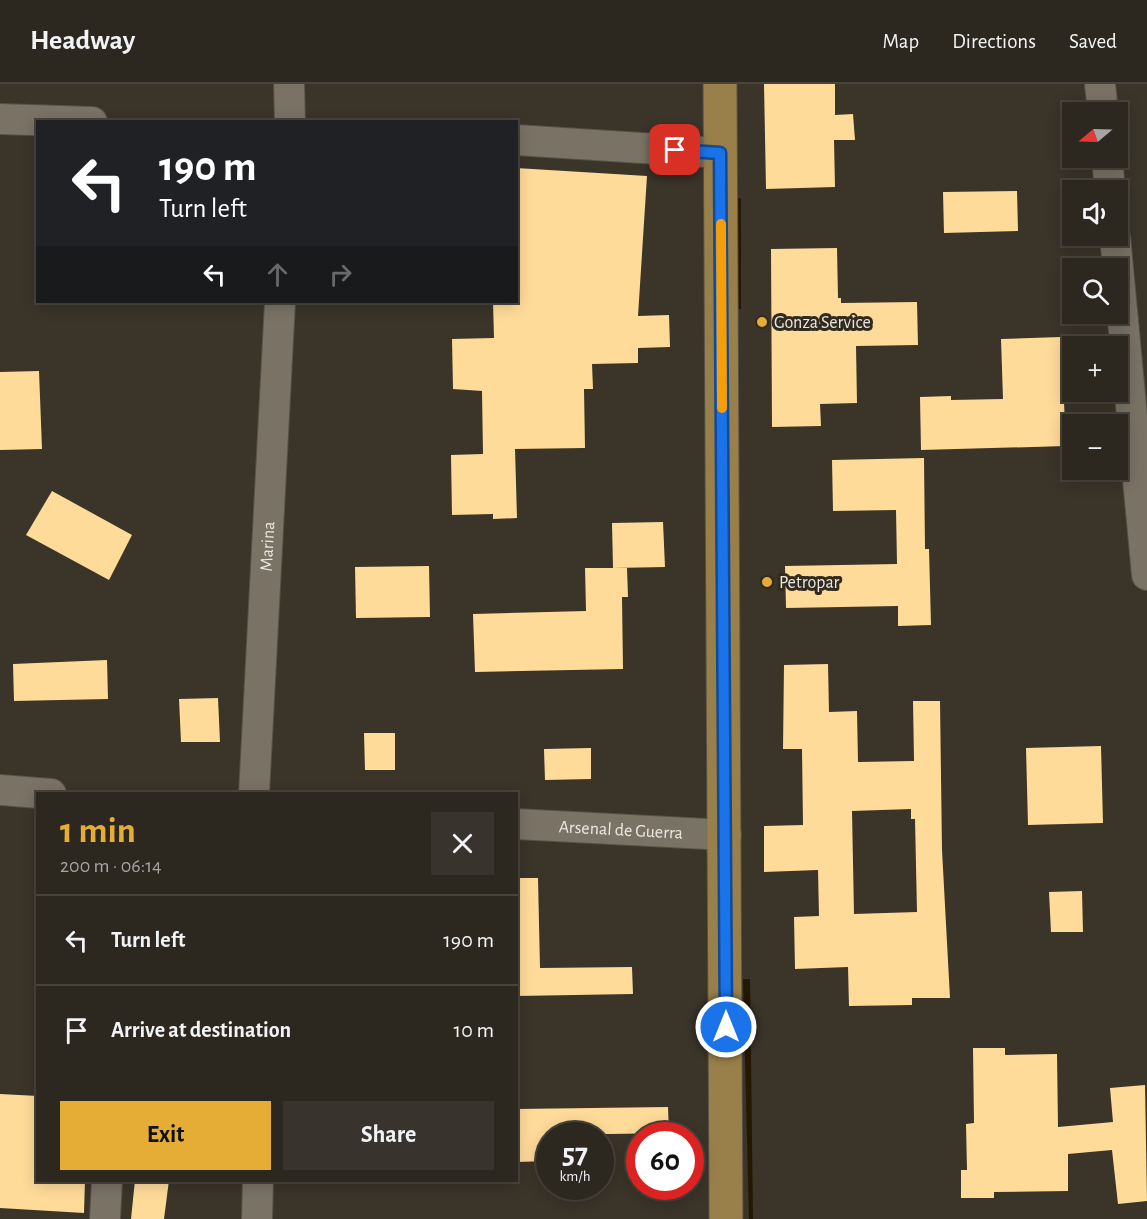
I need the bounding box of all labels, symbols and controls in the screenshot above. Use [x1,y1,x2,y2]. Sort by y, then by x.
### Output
text: Headway [30,27,135,55]
text: Map [883,31,919,52]
text: Directions [952,31,1036,52]
text: Saved [1069,31,1117,52]
north arrow [1062,102,1128,168]
map controls [1062,102,1128,480]
pin [649,124,700,175]
icon: arrive [658,133,691,166]
icon: left [60,144,138,222]
text: 190 m [159,146,257,188]
button: sound [1062,180,1128,246]
text: Turn left [159,195,247,222]
icon: left [198,258,231,291]
icon: ahead [261,258,294,291]
icon: right [324,258,357,291]
button: search [1062,258,1128,324]
place label: Gonza Service [774,314,871,332]
marker: Gonza Service [755,315,769,329]
button: + [1062,336,1128,402]
button: − [1062,414,1128,480]
street label: Marina [258,521,278,572]
place label: Petropar [779,574,840,592]
marker: Petropar [760,575,774,589]
button: close [431,812,494,875]
text: 1 min [60,813,136,849]
street label: Arsenal de Guerra [558,818,683,843]
text: 200 m · 06:14 [60,856,162,876]
icon: left [60,924,93,957]
text: Turn left [111,929,185,951]
text: 190 m [443,929,494,951]
position arrow [694,995,758,1059]
icon: arrive [60,1014,93,1047]
text: Arrive at destination [111,1019,291,1041]
text: 10 m [454,1019,494,1041]
button: Exit [60,1101,271,1170]
button: Share [283,1101,494,1170]
speed limit sign: 60 [626,1122,704,1200]
text: 57 [562,1139,588,1169]
text: km/h [560,1169,590,1184]

